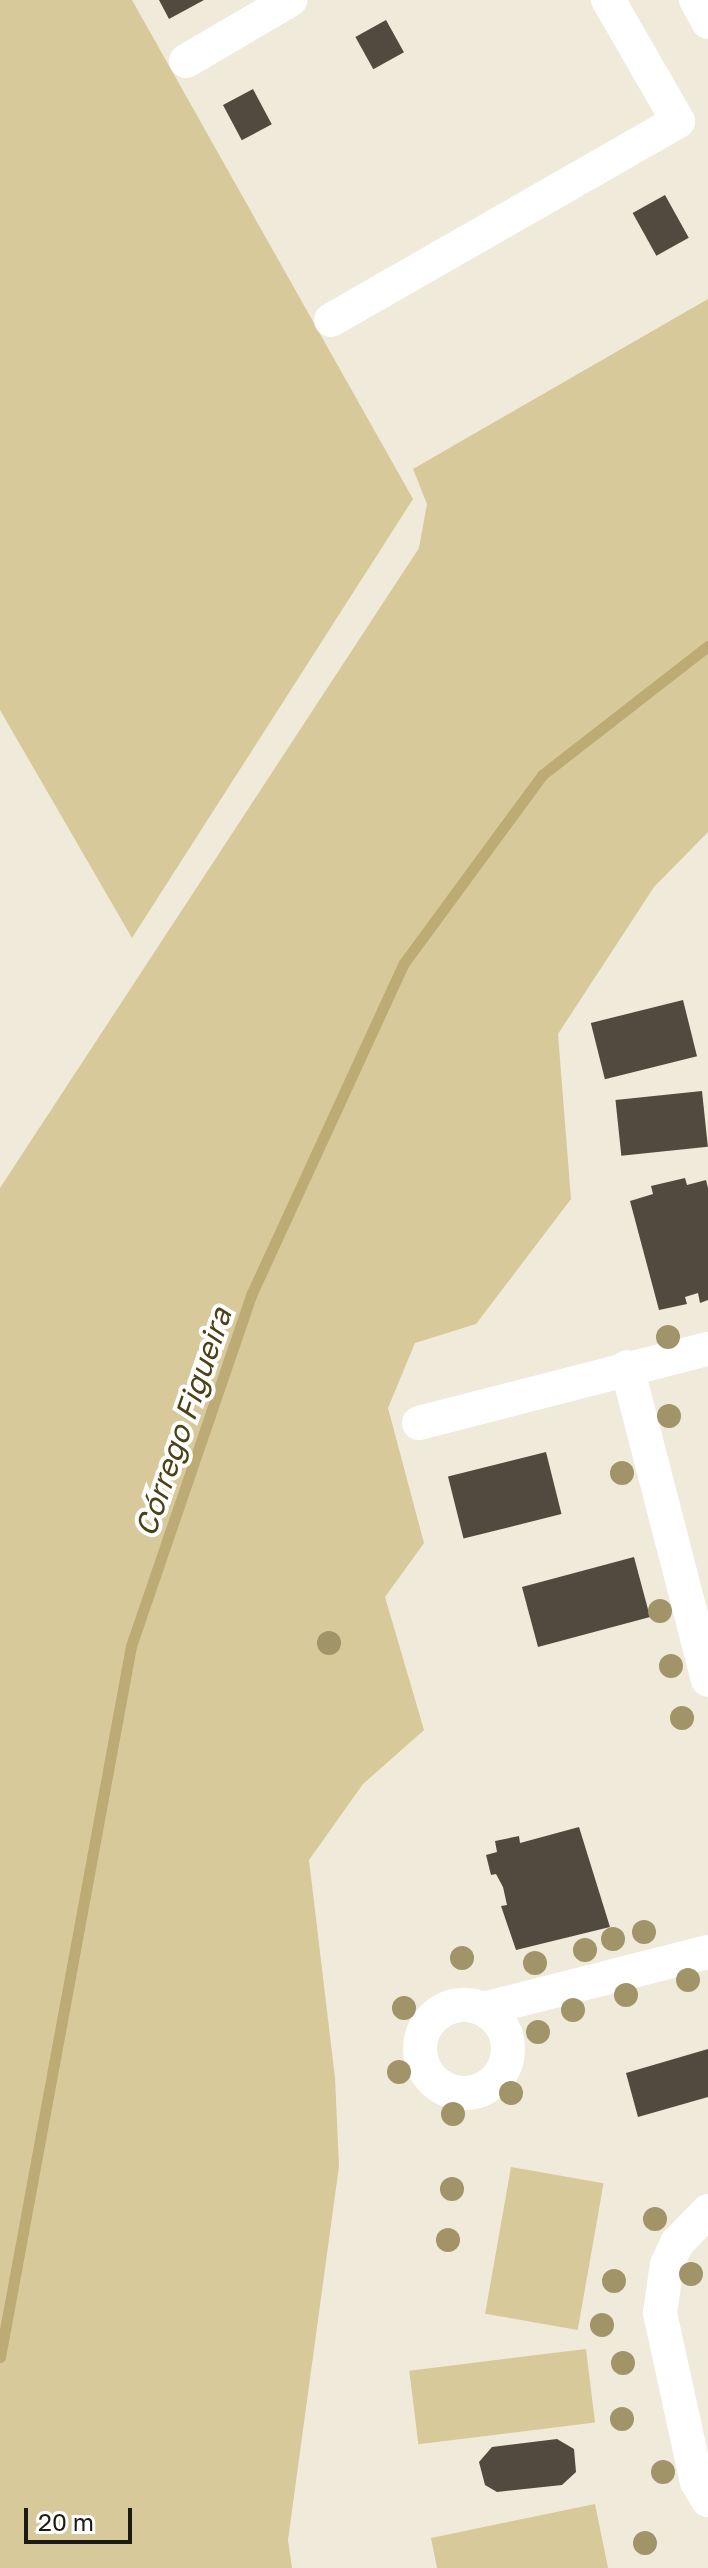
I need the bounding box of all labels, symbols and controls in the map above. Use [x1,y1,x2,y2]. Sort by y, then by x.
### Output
water label: Córrego Figueira [127,1303,239,1541]
scale bar [28,2492,136,2542]
text: 20 m [38,2507,94,2536]

